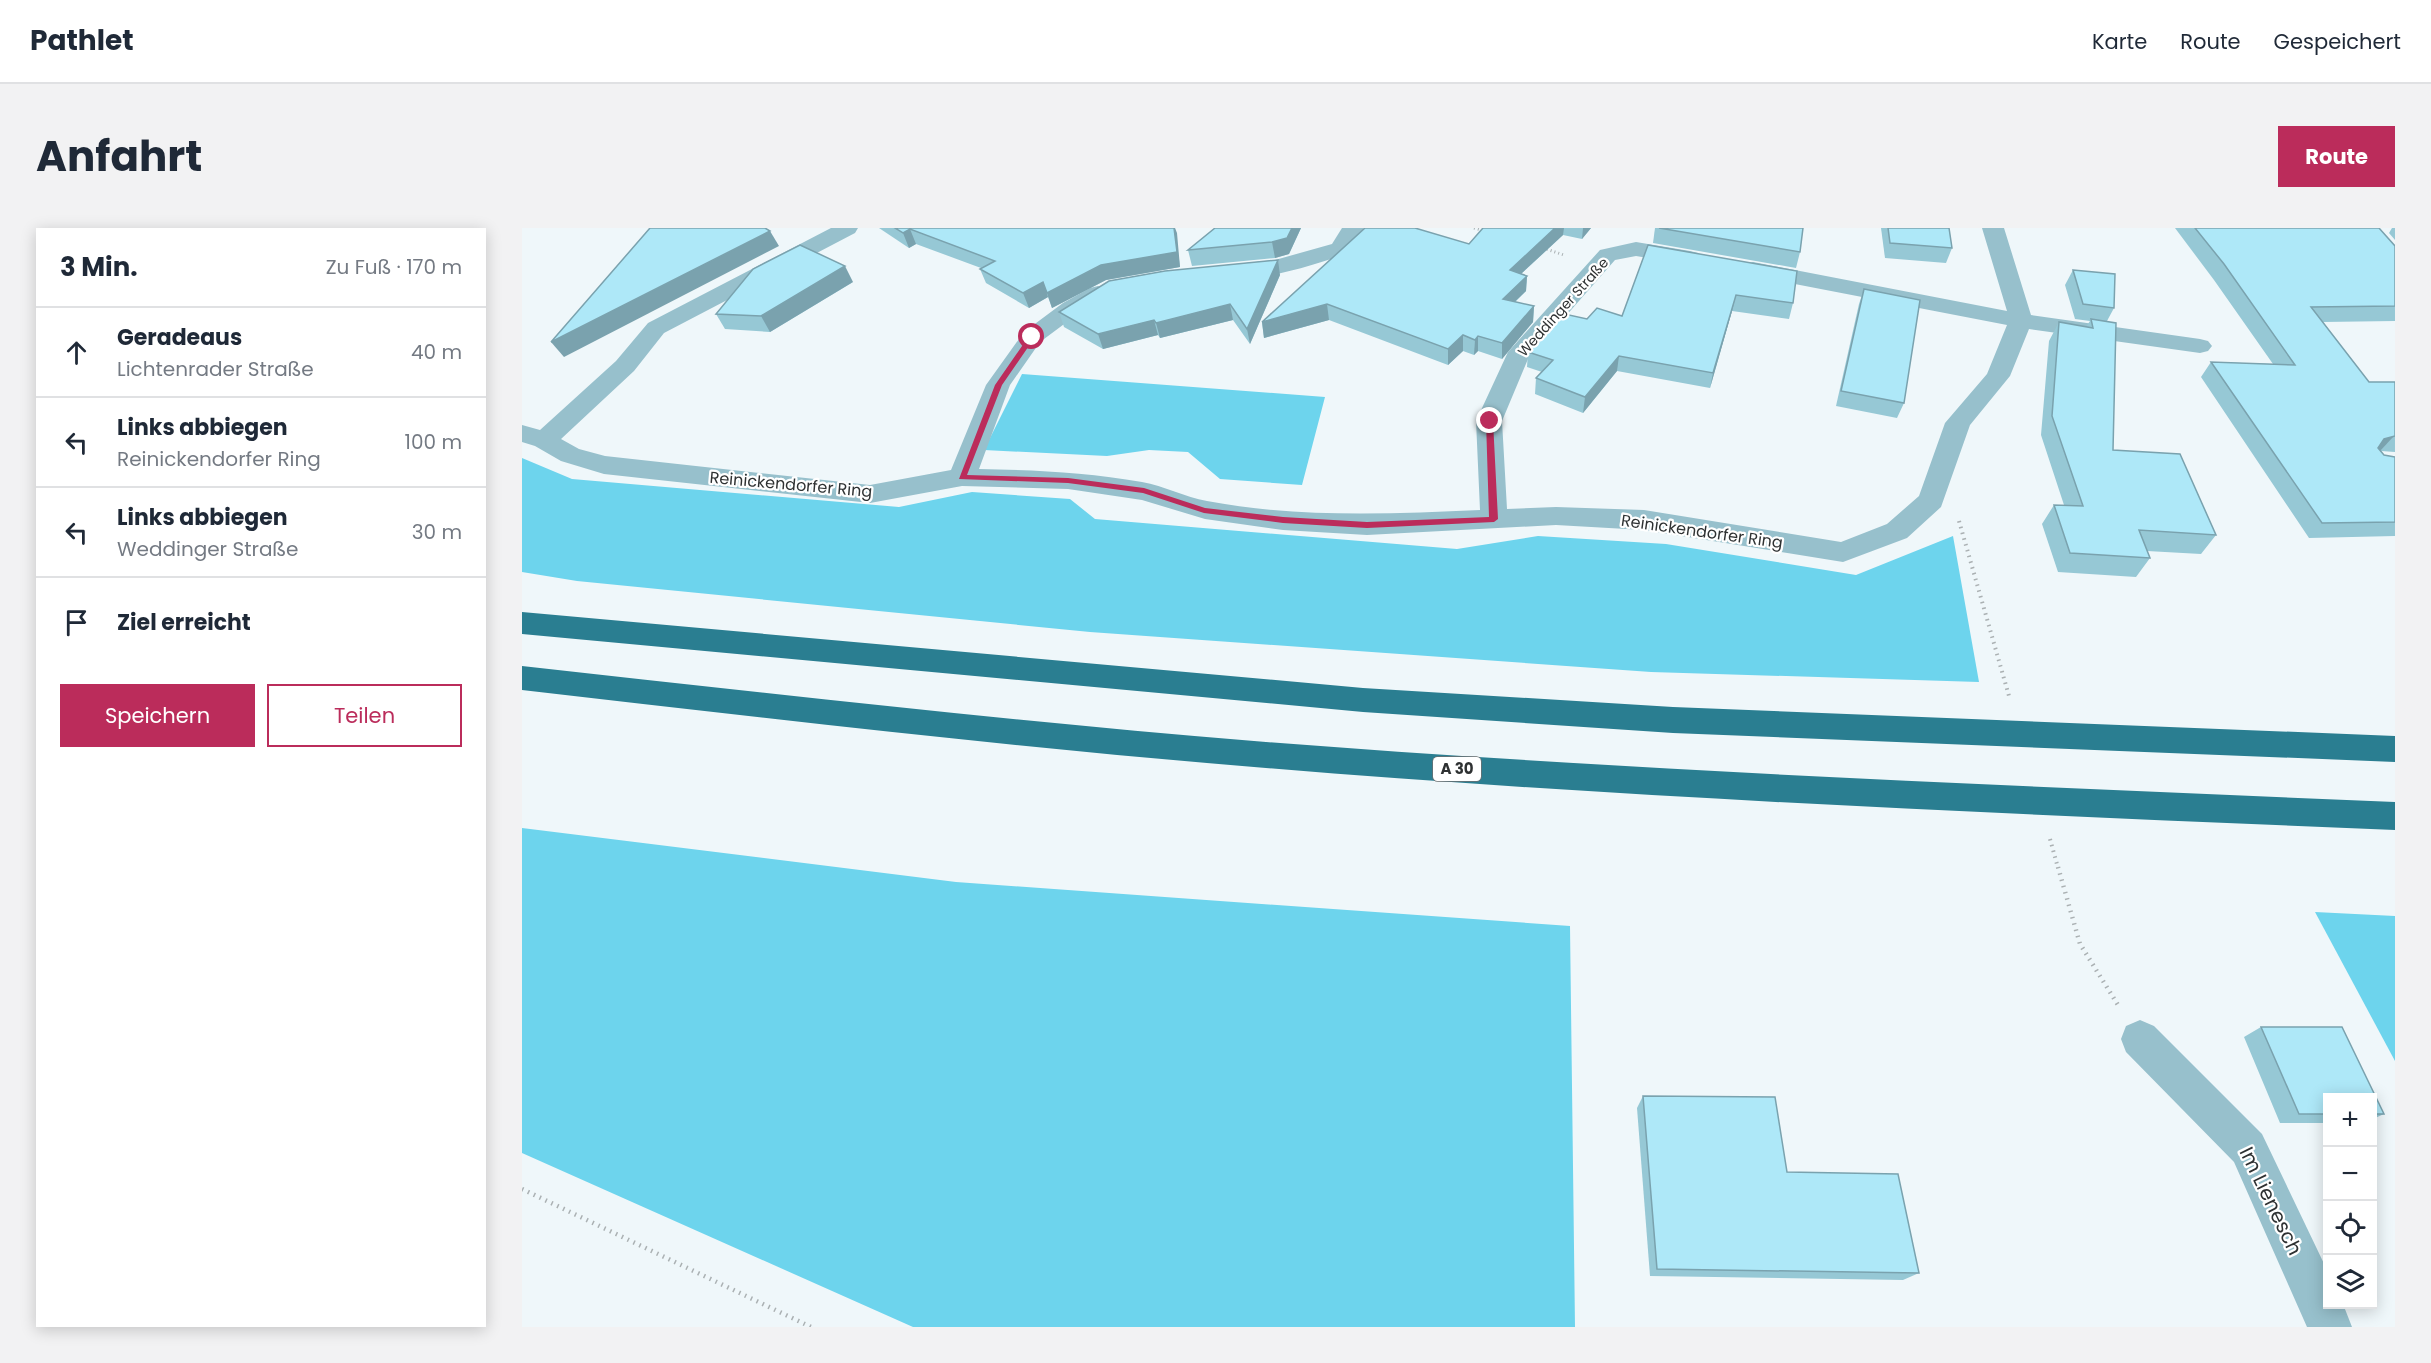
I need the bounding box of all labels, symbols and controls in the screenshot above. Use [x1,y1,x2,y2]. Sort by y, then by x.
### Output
text: Pathlet [30,21,134,60]
text: Karte [2092,27,2147,56]
text: Route [2180,27,2241,56]
text: Gespeichert [2274,27,2401,56]
button: Route [2278,126,2395,187]
text: Anfahrt [36,127,202,186]
text: 3 Min. [60,249,138,285]
text: Zu Fuß · 170 m [326,253,462,281]
street label: Weddinger Straße [1513,253,1613,361]
text: Geradeaus [117,322,242,353]
route start [1018,323,1044,349]
icon: ahead [60,336,93,369]
text: 40 m [411,338,462,366]
text: Lichtenrader Straße [117,355,314,383]
route end [1476,407,1502,433]
text: Links abbiegen [117,412,288,443]
icon: left [60,426,93,459]
text: 100 m [405,428,462,456]
text: Reinickendorfer Ring [117,445,321,473]
street label: Reinickendorfer Ring [709,466,873,503]
text: Links abbiegen [117,502,288,533]
street label: Reinickendorfer Ring [1620,509,1784,554]
icon: left [60,516,93,549]
text: 30 m [412,518,462,546]
text: Weddinger Straße [117,535,298,563]
icon: arrive [60,606,93,639]
text: Ziel erreicht [117,607,251,638]
button: Speichern [60,684,255,747]
button: Teilen [267,684,462,747]
road number: A 30 [1433,757,1481,781]
map controls [2323,1093,2377,1309]
button: + [2323,1093,2377,1147]
street label: Im Lienesch [2233,1142,2309,1260]
button: − [2323,1147,2377,1201]
button: locate [2323,1201,2377,1255]
button: layers [2323,1255,2377,1309]

